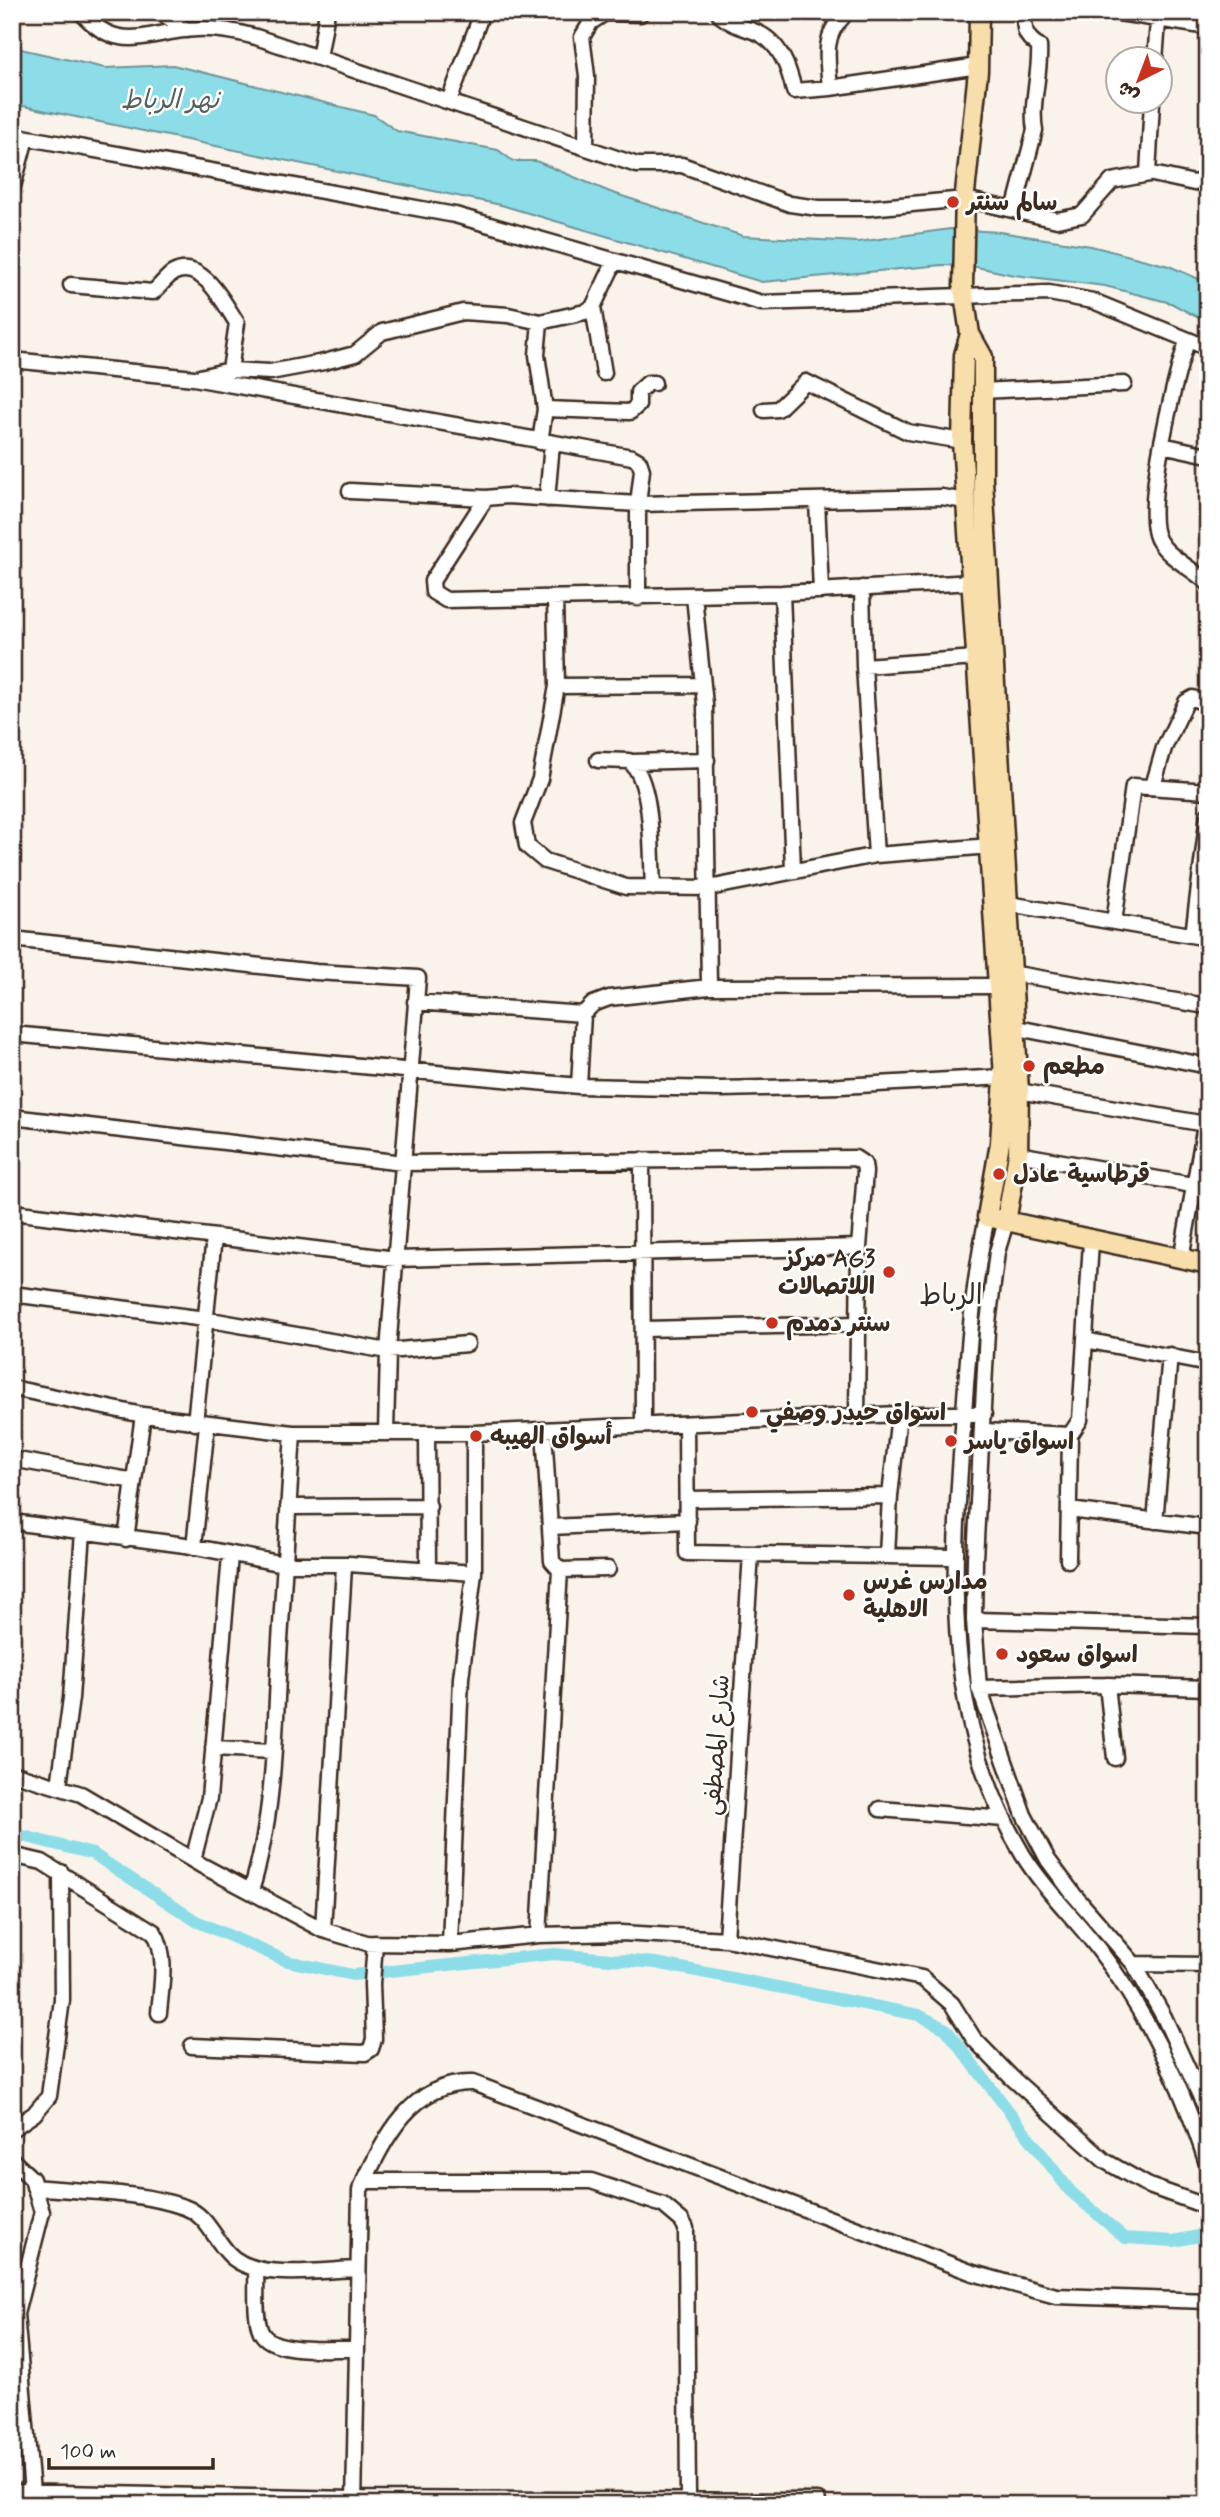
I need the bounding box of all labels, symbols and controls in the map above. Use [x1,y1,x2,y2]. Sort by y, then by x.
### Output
north arrow [1104,46,1174,116]
text: ش [1112,75,1145,108]
water label: نهر الرباط [121,84,222,118]
place label: سالم سنتر [965,188,1057,220]
marker: سالم سنتر [945,194,961,210]
place label: مطعم [1043,1052,1105,1084]
marker: مطعم [1021,1058,1037,1074]
place label: قرطاسية عادل [1013,1160,1150,1191]
marker: قرطاسية عادل [991,1166,1007,1182]
place label: مركز AG3 اللاتصالات [778,1244,875,1303]
marker: مركز AG3 اللاتصالات [881,1264,897,1280]
district label: الرباط [919,1278,983,1315]
place label: سنتر دمدم [786,1309,891,1341]
marker: سنتر دمدم [764,1315,780,1331]
place label: اسواق حيدر وصفي [766,1398,946,1433]
marker: اسواق حيدر وصفي [744,1404,760,1420]
place label: أسواق الهيبه [490,1421,613,1453]
place label: اسواق ياسر [963,1427,1074,1458]
marker: أسواق الهيبه [468,1428,484,1444]
marker: اسواق ياسر [943,1433,959,1449]
place label: مدارس غرس الاهلية [863,1567,988,1626]
marker: مدارس غرس الاهلية [841,1587,857,1603]
place label: اسواق سعود [1016,1640,1138,1671]
marker: اسواق سعود [994,1646,1010,1662]
street label: شارع المصطفى [697,1673,738,1817]
scale bar [49,2426,214,2470]
text: 100 m [60,2438,116,2466]

